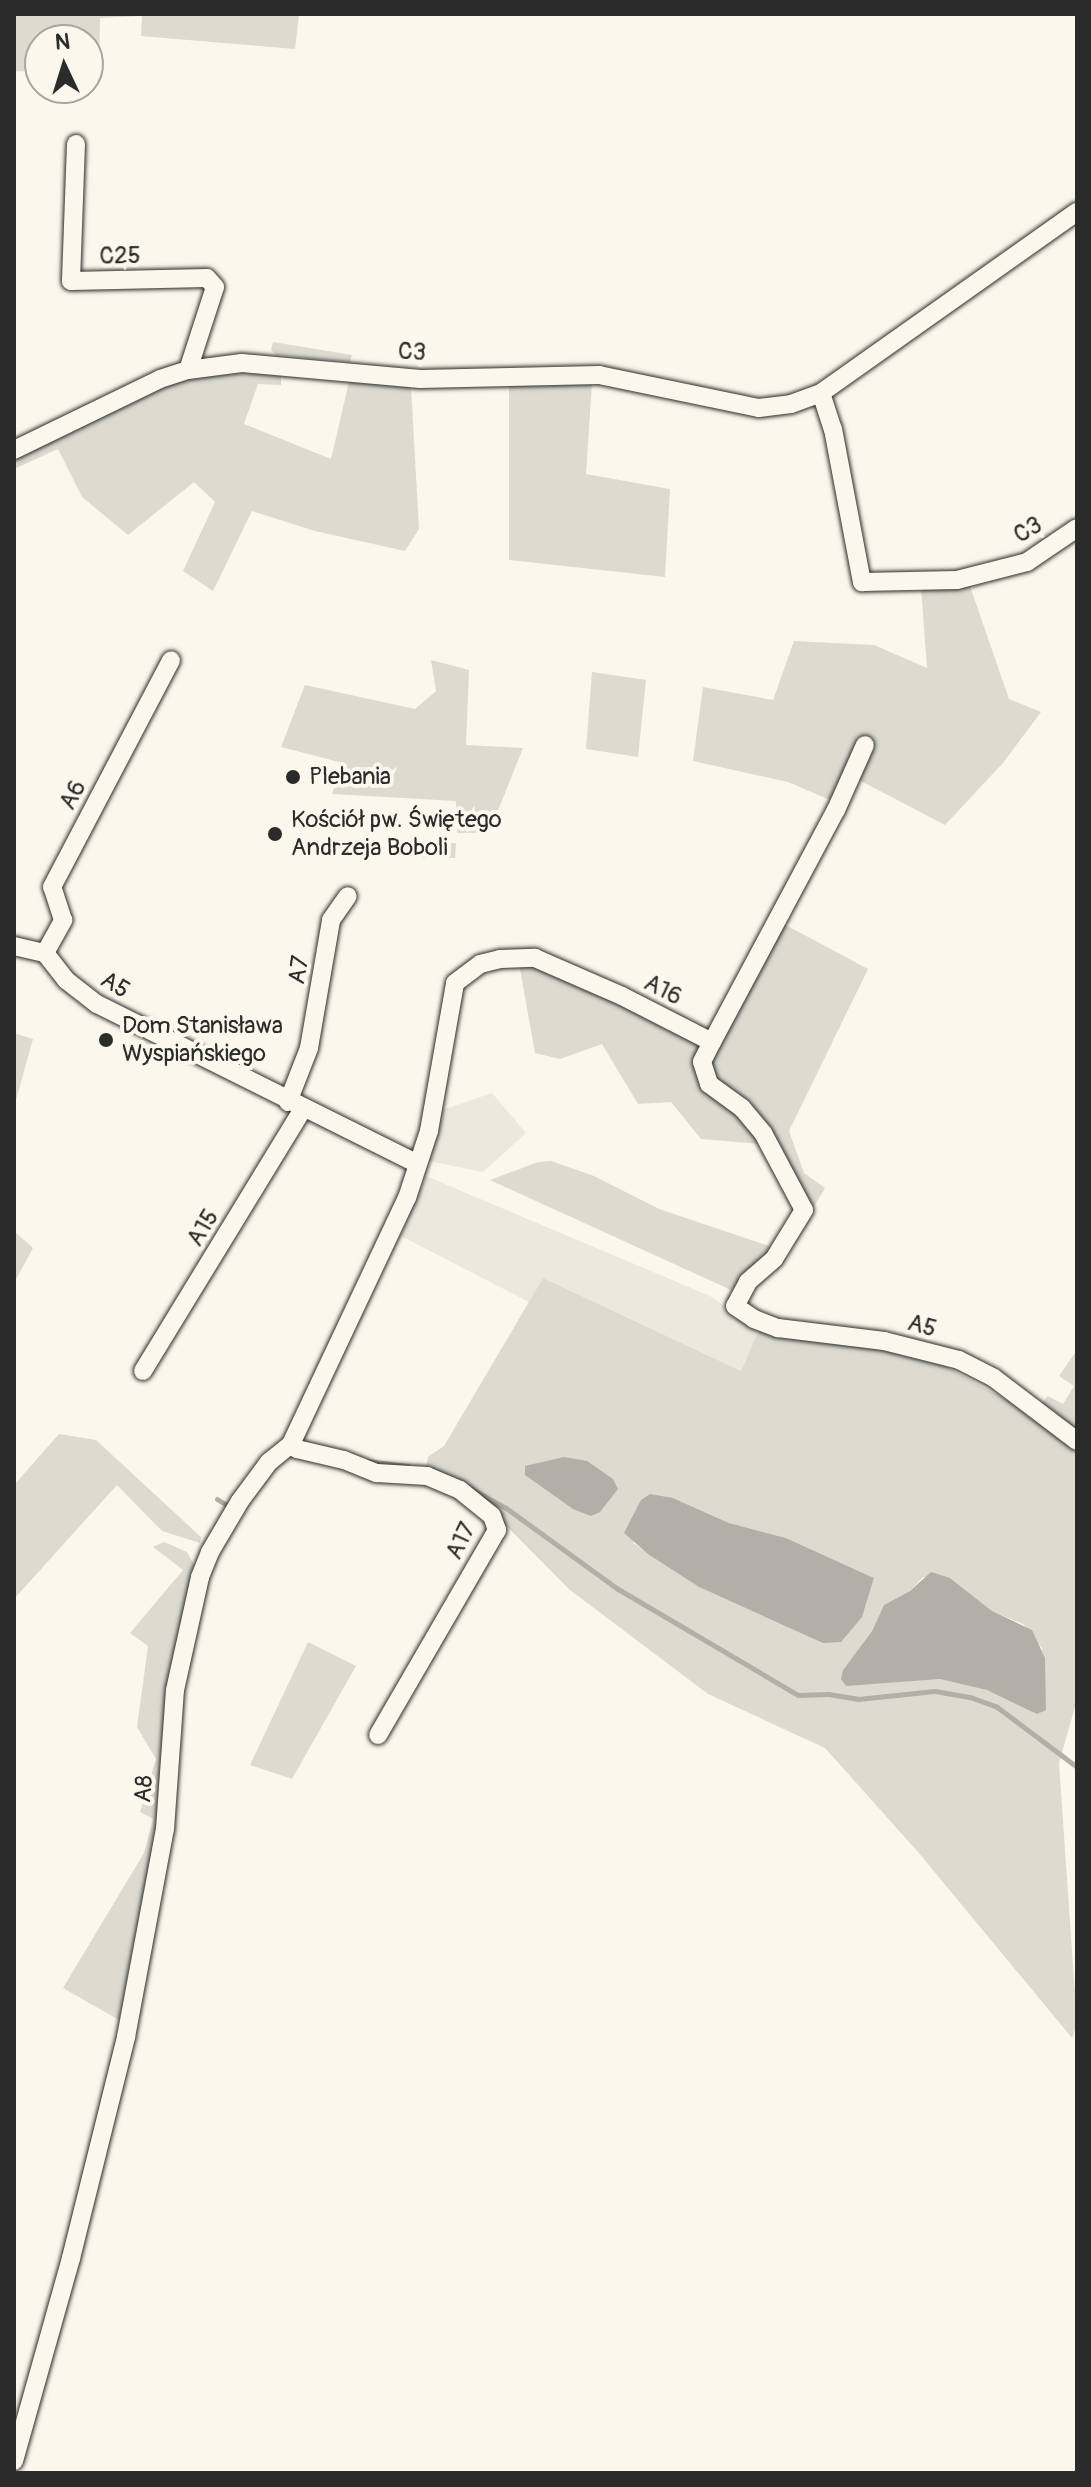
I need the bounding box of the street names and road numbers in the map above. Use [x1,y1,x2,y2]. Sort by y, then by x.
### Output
street label: C25 [99,241,141,271]
street label: C3 [397,337,427,367]
street label: C3 [1008,510,1048,550]
street label: A6 [53,775,93,815]
street label: A7 [282,954,316,986]
street label: A5 [95,965,135,1005]
street label: A16 [639,968,687,1012]
street label: A15 [181,1204,225,1252]
street label: A5 [904,1308,940,1344]
street label: A17 [440,1518,482,1564]
street label: A8 [129,1774,159,1804]

